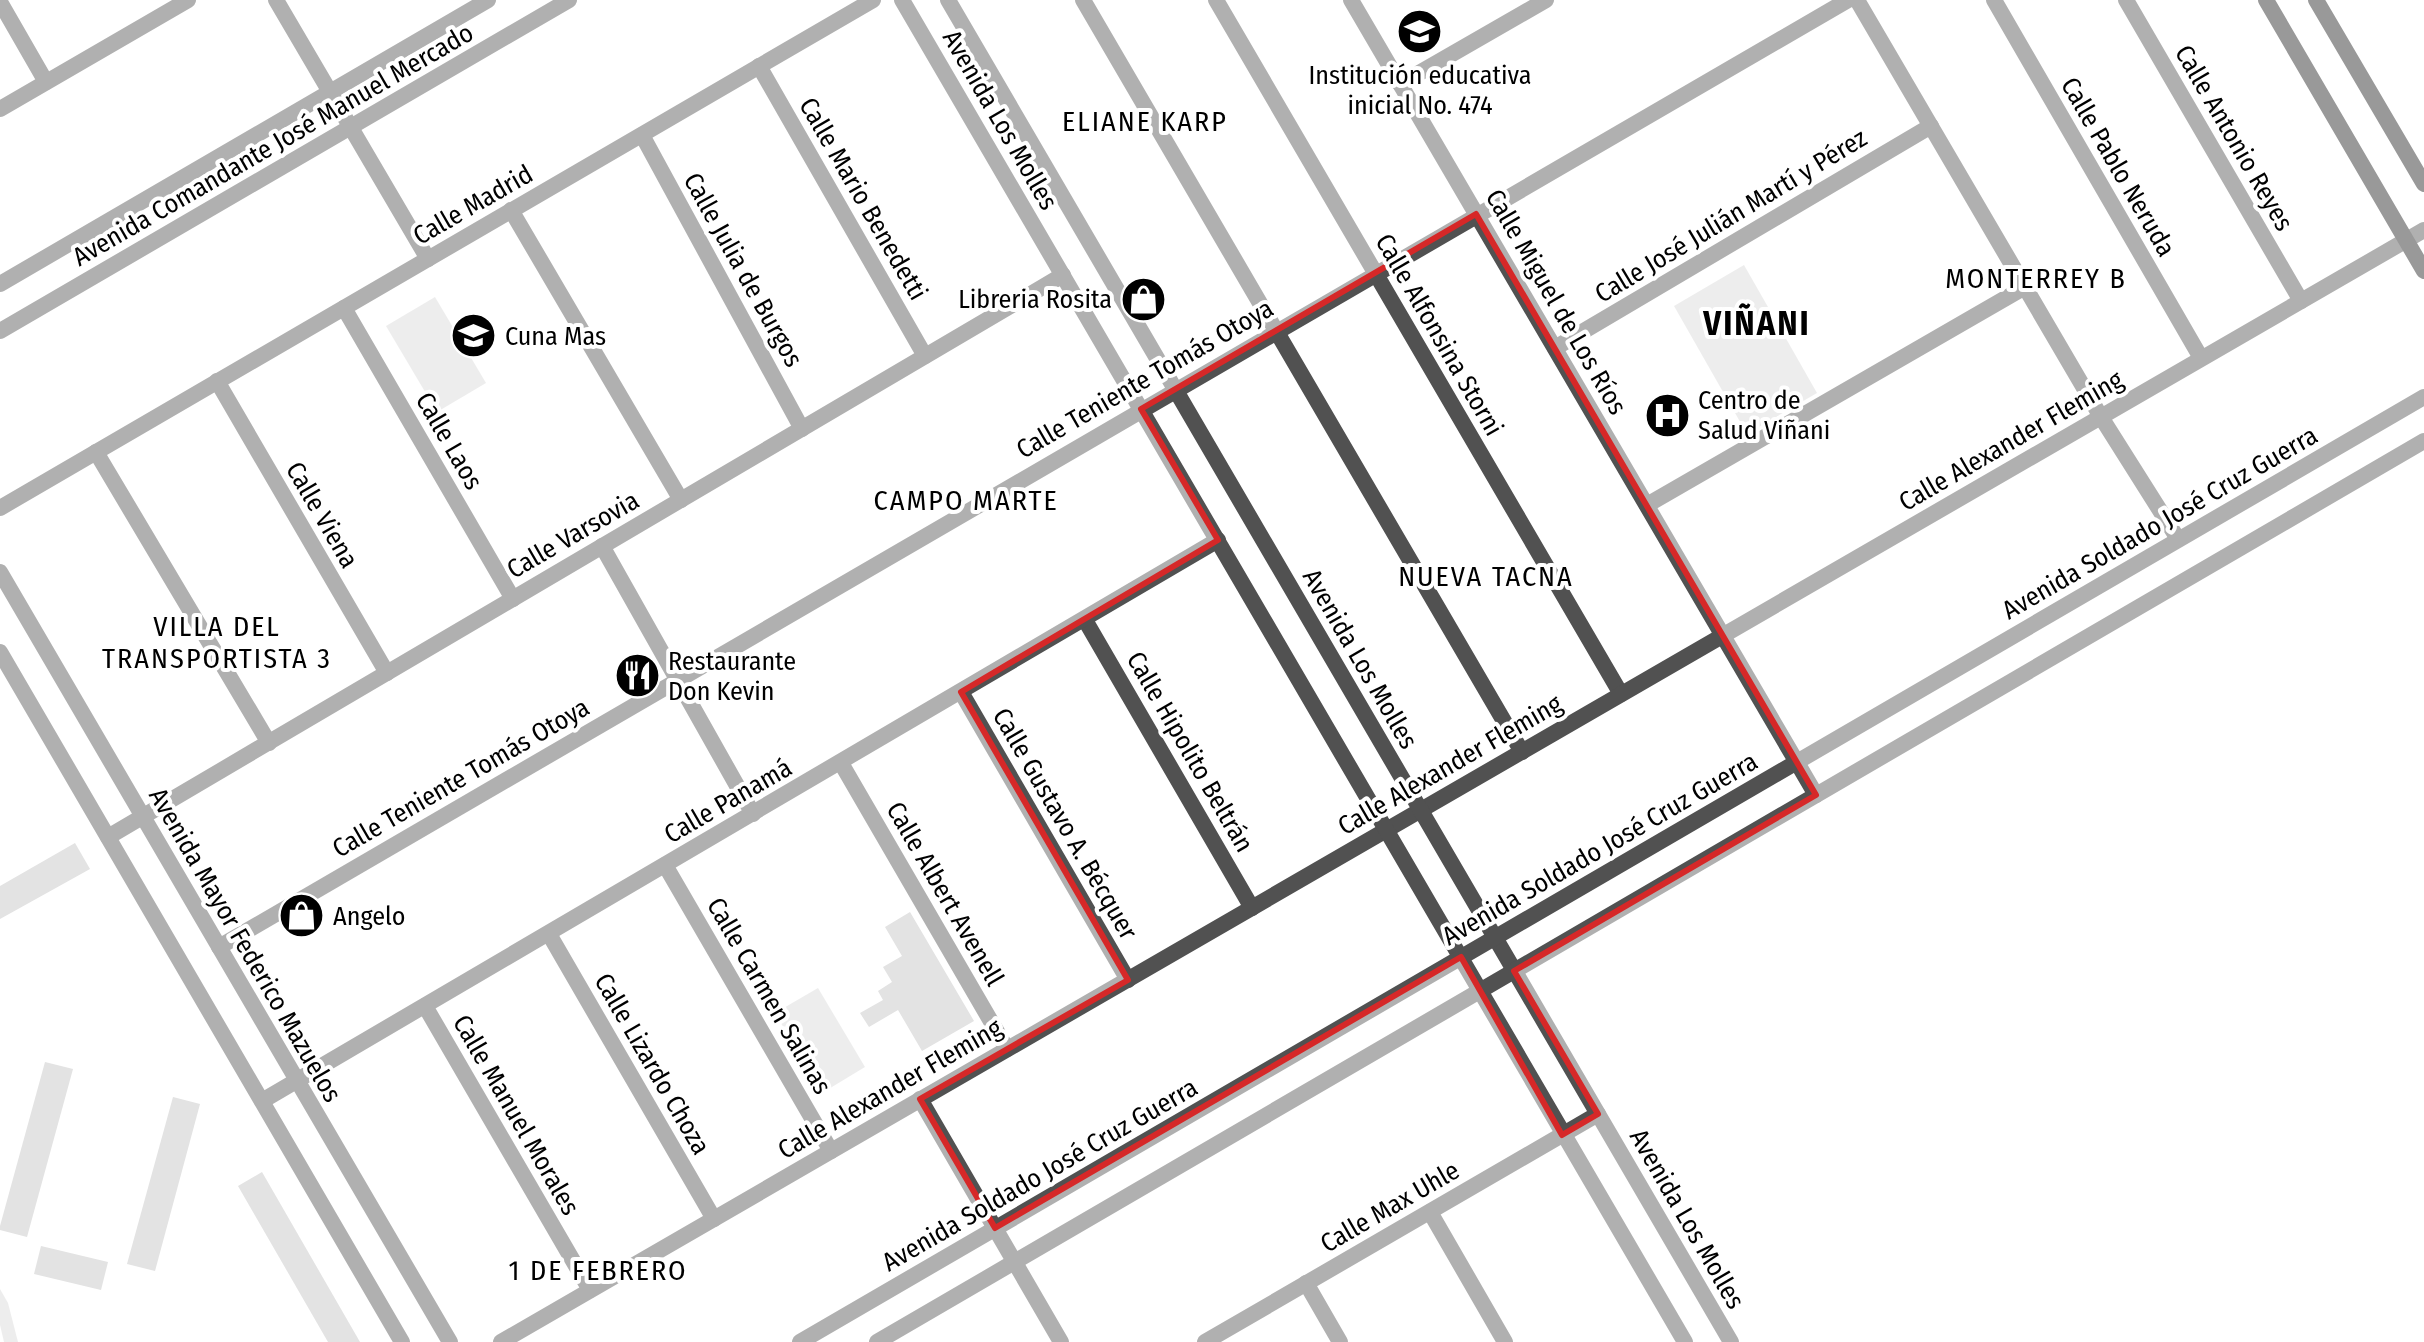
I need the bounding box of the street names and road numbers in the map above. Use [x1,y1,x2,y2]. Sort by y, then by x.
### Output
street label: Avenida Comandante José Manuel Mercado [67,17,479,273]
street label: Avenida Los Molles [936,25,1064,215]
street label: Calle Antonio Reyes [2168,40,2300,236]
street label: Calle Pablo Neruda [2054,72,2182,262]
street label: Calle Mario Benedetti [792,92,934,306]
street label: Calle José Julián Martí y Pérez [1589,122,1873,310]
street label: Calle Madrid [408,158,538,252]
street label: Calle Julia de Burgos [677,168,809,372]
street label: Calle Miguel de Los Ríos [1479,184,1633,420]
street label: Calle Alfonsina Storni [1369,229,1509,441]
street label: Calle Teniente Tomás Otoya [1011,293,1279,465]
street label: Calle Alexander Fleming [1893,364,2129,518]
street label: Calle Laos [409,387,489,495]
street label: Avenida Soldado José Cruz Guerra [1997,420,2323,626]
street label: Calle Viena [279,457,365,573]
street label: Calle Varsovia [502,485,644,585]
street label: Avenida Los Molles [1296,564,1424,754]
street label: Calle Hipolito Beltrán [1120,646,1260,858]
street label: Calle Alexander Fleming [1332,688,1568,842]
street label: Calle Teniente Tomás Otoya [327,692,595,864]
street label: Calle Gustavo A. Bécquer [986,703,1144,945]
street label: Avenida Soldado José Cruz Guerra [1437,746,1763,952]
street label: Calle Panamá [659,752,797,850]
street label: Avenida Mayor Federico Mazuelos [142,782,348,1108]
street label: Calle Albert Avenell [880,797,1010,992]
street label: Calle Carmen Salinas [700,892,838,1100]
street label: Calle Lizardo Choza [588,968,716,1160]
street label: Calle Manuel Morales [446,1009,586,1221]
street label: Calle Alexander Fleming [772,1012,1008,1166]
street label: Avenida Soldado José Cruz Guerra [877,1072,1203,1278]
street label: Avenida Los Molles [1623,1124,1751,1314]
street label: Calle Max Uhle [1315,1155,1465,1259]

